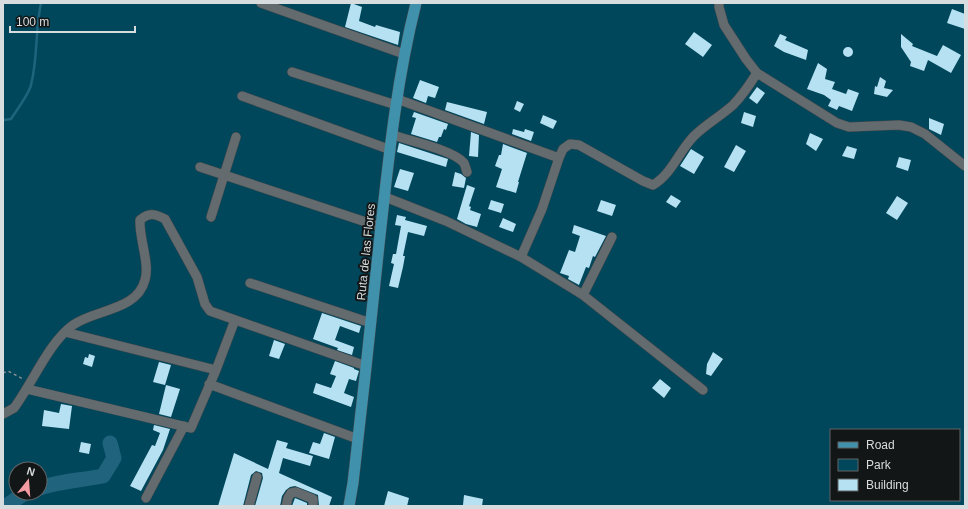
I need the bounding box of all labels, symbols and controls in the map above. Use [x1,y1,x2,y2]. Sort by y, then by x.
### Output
scale bar [10,8,135,34]
text: 100 m [16,15,49,29]
street label: Ruta de las Flores [354,203,378,301]
legend [830,429,960,501]
text: Road [866,438,895,452]
text: Park [866,458,892,472]
north arrow [8,461,48,501]
text: N [25,465,37,478]
text: Building [866,478,909,492]

